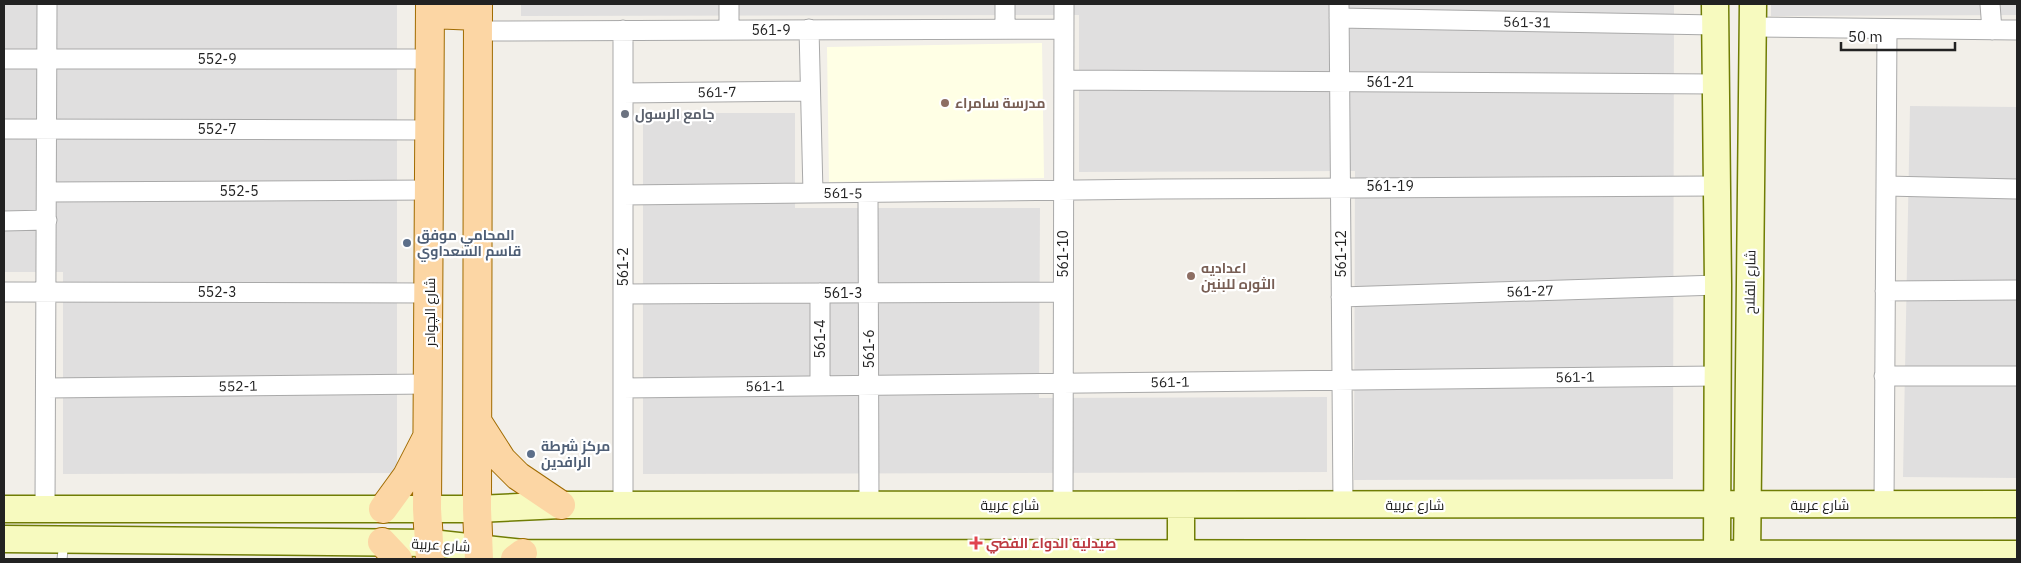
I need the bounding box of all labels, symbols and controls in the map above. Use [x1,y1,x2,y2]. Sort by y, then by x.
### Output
street label: 561-31 [1503,13,1551,31]
scale bar [1841,20,1955,52]
street label: 561-9 [751,21,791,39]
text: 50 m [1848,27,1883,46]
street label: 552-9 [197,50,237,68]
street label: 561-21 [1366,73,1414,91]
street label: 561-7 [697,83,737,101]
place label: مدرسة سامراء [955,94,1045,112]
marker: مدرسة سامراء [939,97,951,109]
place label: جامع الرسول [635,105,715,124]
marker: جامع الرسول [619,108,631,120]
street label: 552-7 [197,120,237,138]
street label: 561-19 [1366,177,1414,195]
street label: 552-5 [219,182,259,200]
street label: 561-5 [823,184,863,202]
place label: المحامي موفق قاسم السعداوي [417,226,521,262]
street label: 561-10 [1054,230,1072,278]
street label: 561-12 [1332,230,1350,278]
marker: المحامي موفق قاسم السعداوي [401,237,413,249]
street label: 561-2 [614,247,632,287]
street label: شارع الفلاح [1740,250,1760,314]
place label: اعداديه الثوره للبنين [1201,259,1275,293]
marker: اعداديه الثوره للبنين [1185,270,1197,282]
street label: شارع الچوادر [421,278,440,347]
street label: 561-27 [1506,281,1554,301]
street label: 552-3 [197,283,237,301]
street label: 561-3 [823,284,863,302]
street label: 561-4 [811,319,829,359]
street label: 561-6 [860,329,878,369]
street label: 561-1 [1555,368,1595,386]
street label: 561-1 [1150,373,1190,391]
street label: 552-1 [218,377,258,395]
street label: 561-1 [745,377,785,395]
place label: مركز شرطة الرافدين [541,437,610,471]
marker: مركز شرطة الرافدين [525,448,537,460]
street label: شارع عربية [981,496,1039,514]
street label: شارع عربية [1386,496,1444,514]
street label: شارع عربية [1791,496,1849,514]
street label: شارع عربية [411,534,471,556]
place label: صيدلية الدواء الفضي [986,534,1116,554]
marker: صيدلية الدواء الفضي [970,537,982,549]

